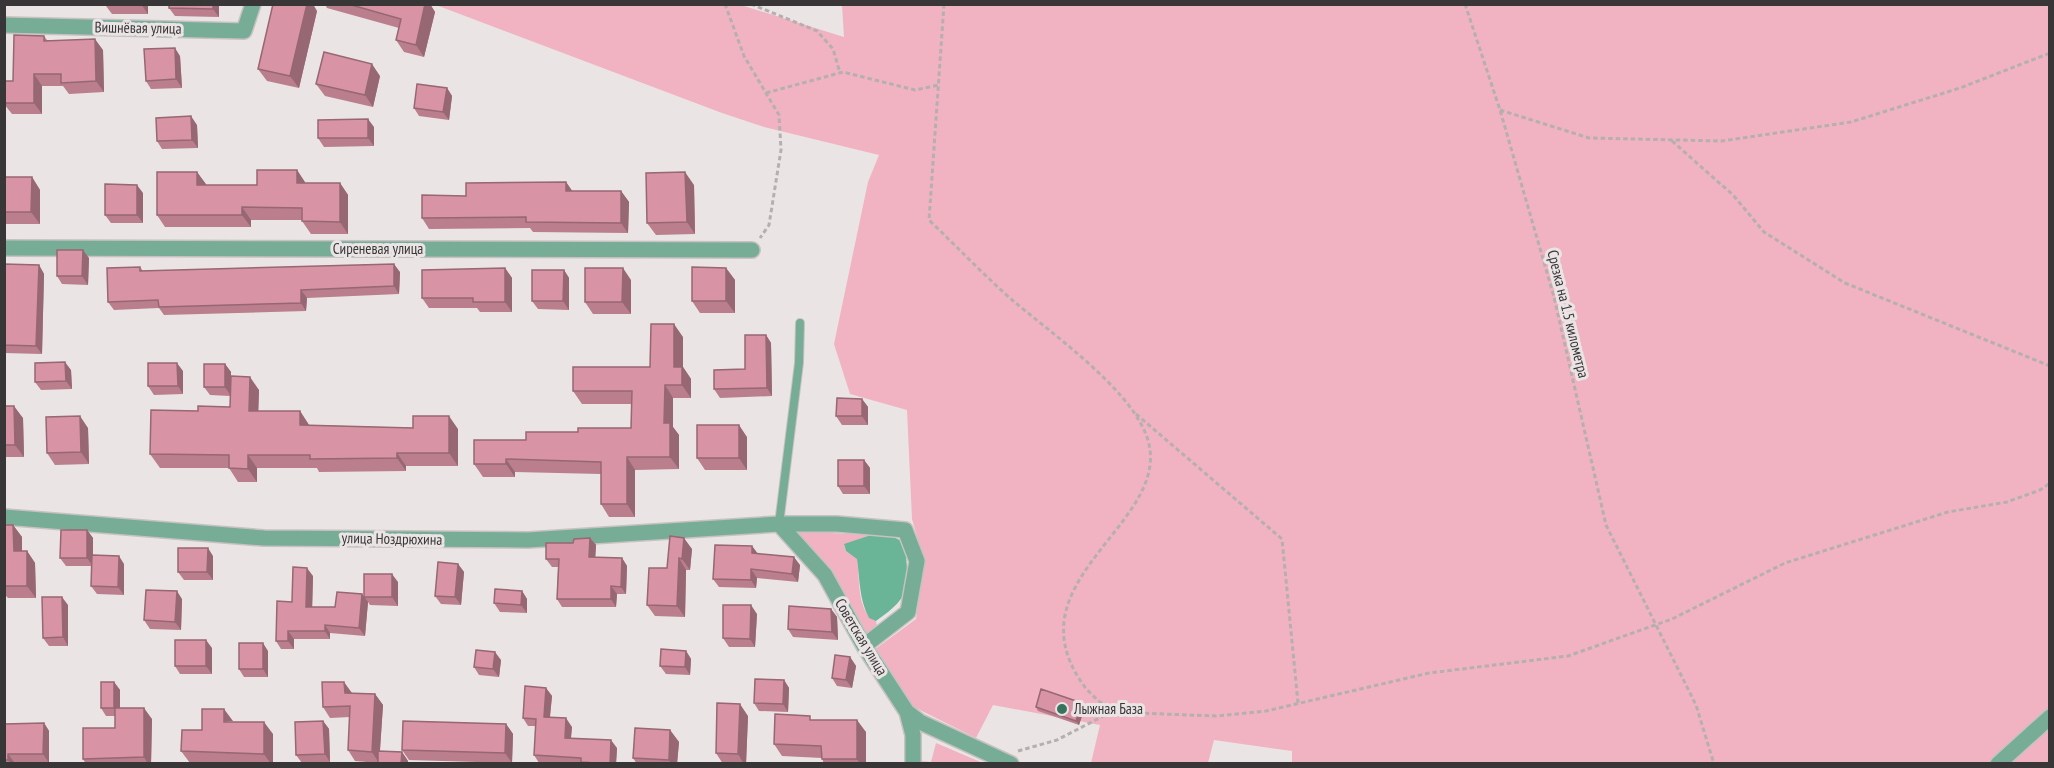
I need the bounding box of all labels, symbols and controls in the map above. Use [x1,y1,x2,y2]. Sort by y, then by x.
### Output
street label: Вишнёвая улица [94,17,182,38]
street label: Сиреневая улица [333,239,423,258]
street label: Срезка на 1.5 километра [1543,248,1594,380]
street label: улица Ноздрюхина [342,528,442,549]
street label: Советская улица [831,595,892,679]
place label: Лыжная База [1073,699,1143,718]
marker: Лыжная База [1055,702,1069,716]

